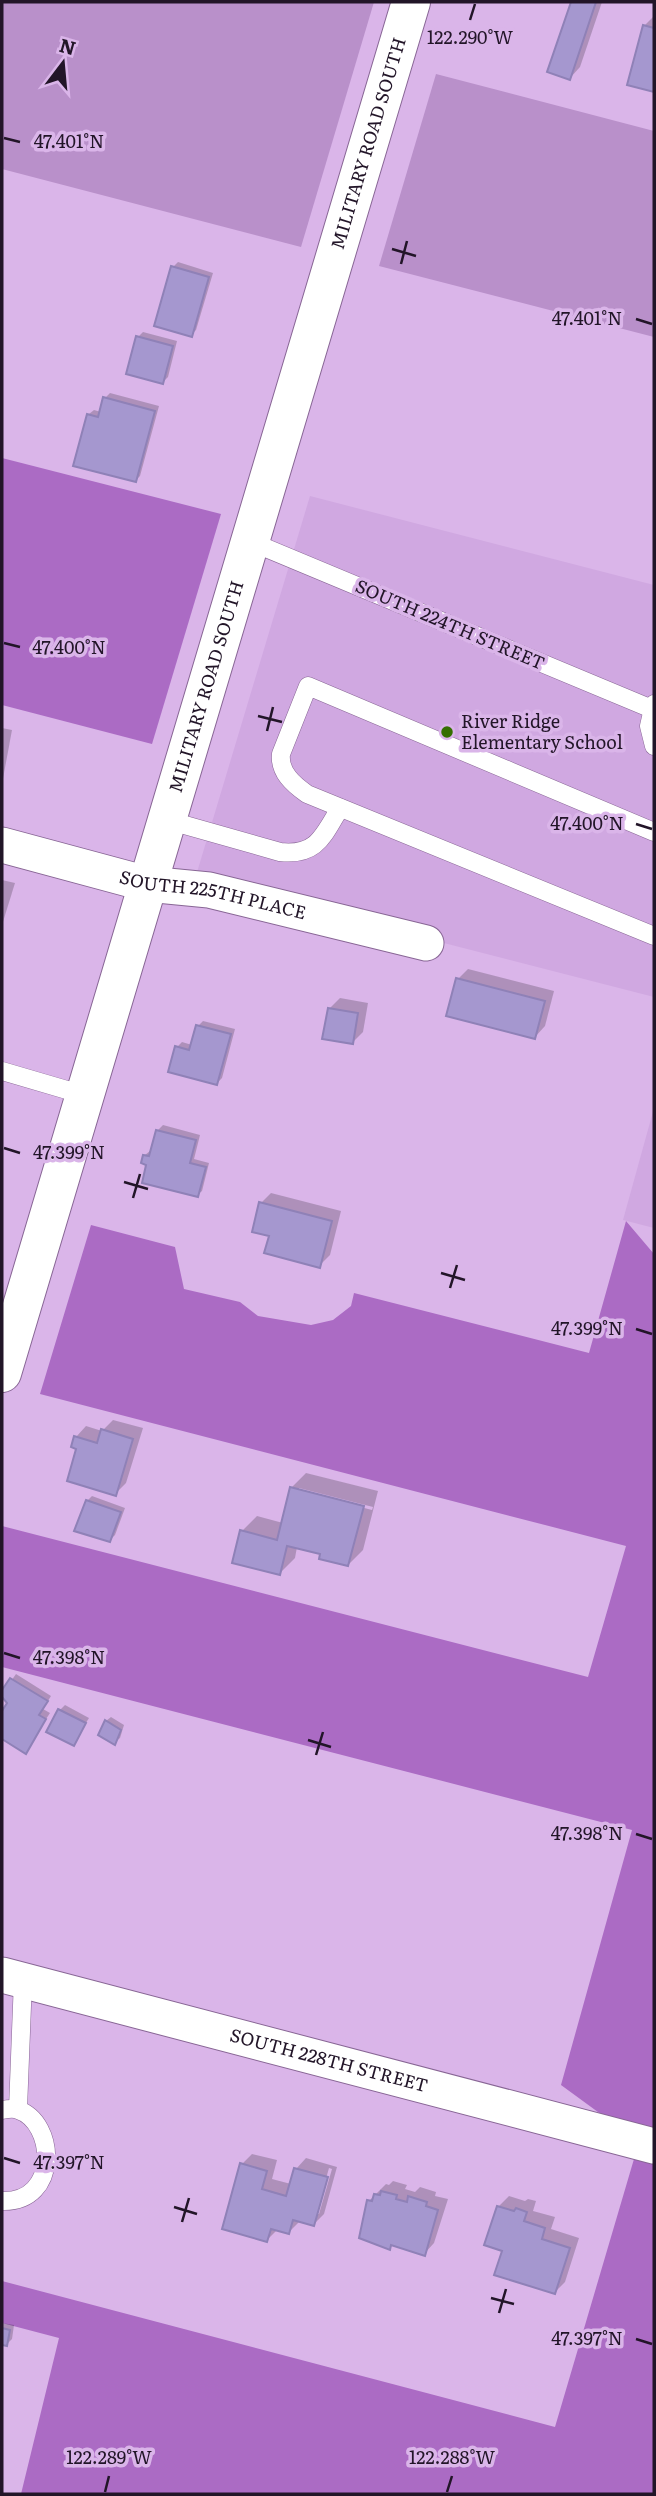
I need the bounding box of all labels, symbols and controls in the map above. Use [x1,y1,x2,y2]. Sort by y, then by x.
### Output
text: 122.290°W [427,23,513,50]
north arrow [28,28,98,98]
text: N [56,30,80,61]
street label: MILITARY ROAD SOUTH [323,34,412,252]
text: 47.401°N [34,127,104,154]
text: 47.401°N [552,304,622,331]
street label: SOUTH 224TH STREET [352,571,550,676]
street label: MILITARY ROAD SOUTH [161,577,250,796]
text: 47.400°N [32,633,106,660]
place label: River Ridge Elementary School [461,707,623,755]
marker: River Ridge Elementary School [439,724,455,740]
text: 47.400°N [550,809,624,836]
street label: SOUTH 225TH PLACE [117,862,309,925]
text: 47.399°N [33,1138,105,1165]
text: 47.399°N [551,1314,623,1341]
text: 47.398°N [33,1643,105,1670]
text: 47.398°N [551,1819,623,1846]
street label: SOUTH 228TH STREET [227,2020,431,2098]
text: 47.397°N [33,2148,105,2175]
text: 47.397°N [551,2324,623,2351]
text: 122.289°W [66,2443,152,2470]
text: 122.288°W [409,2443,495,2470]

